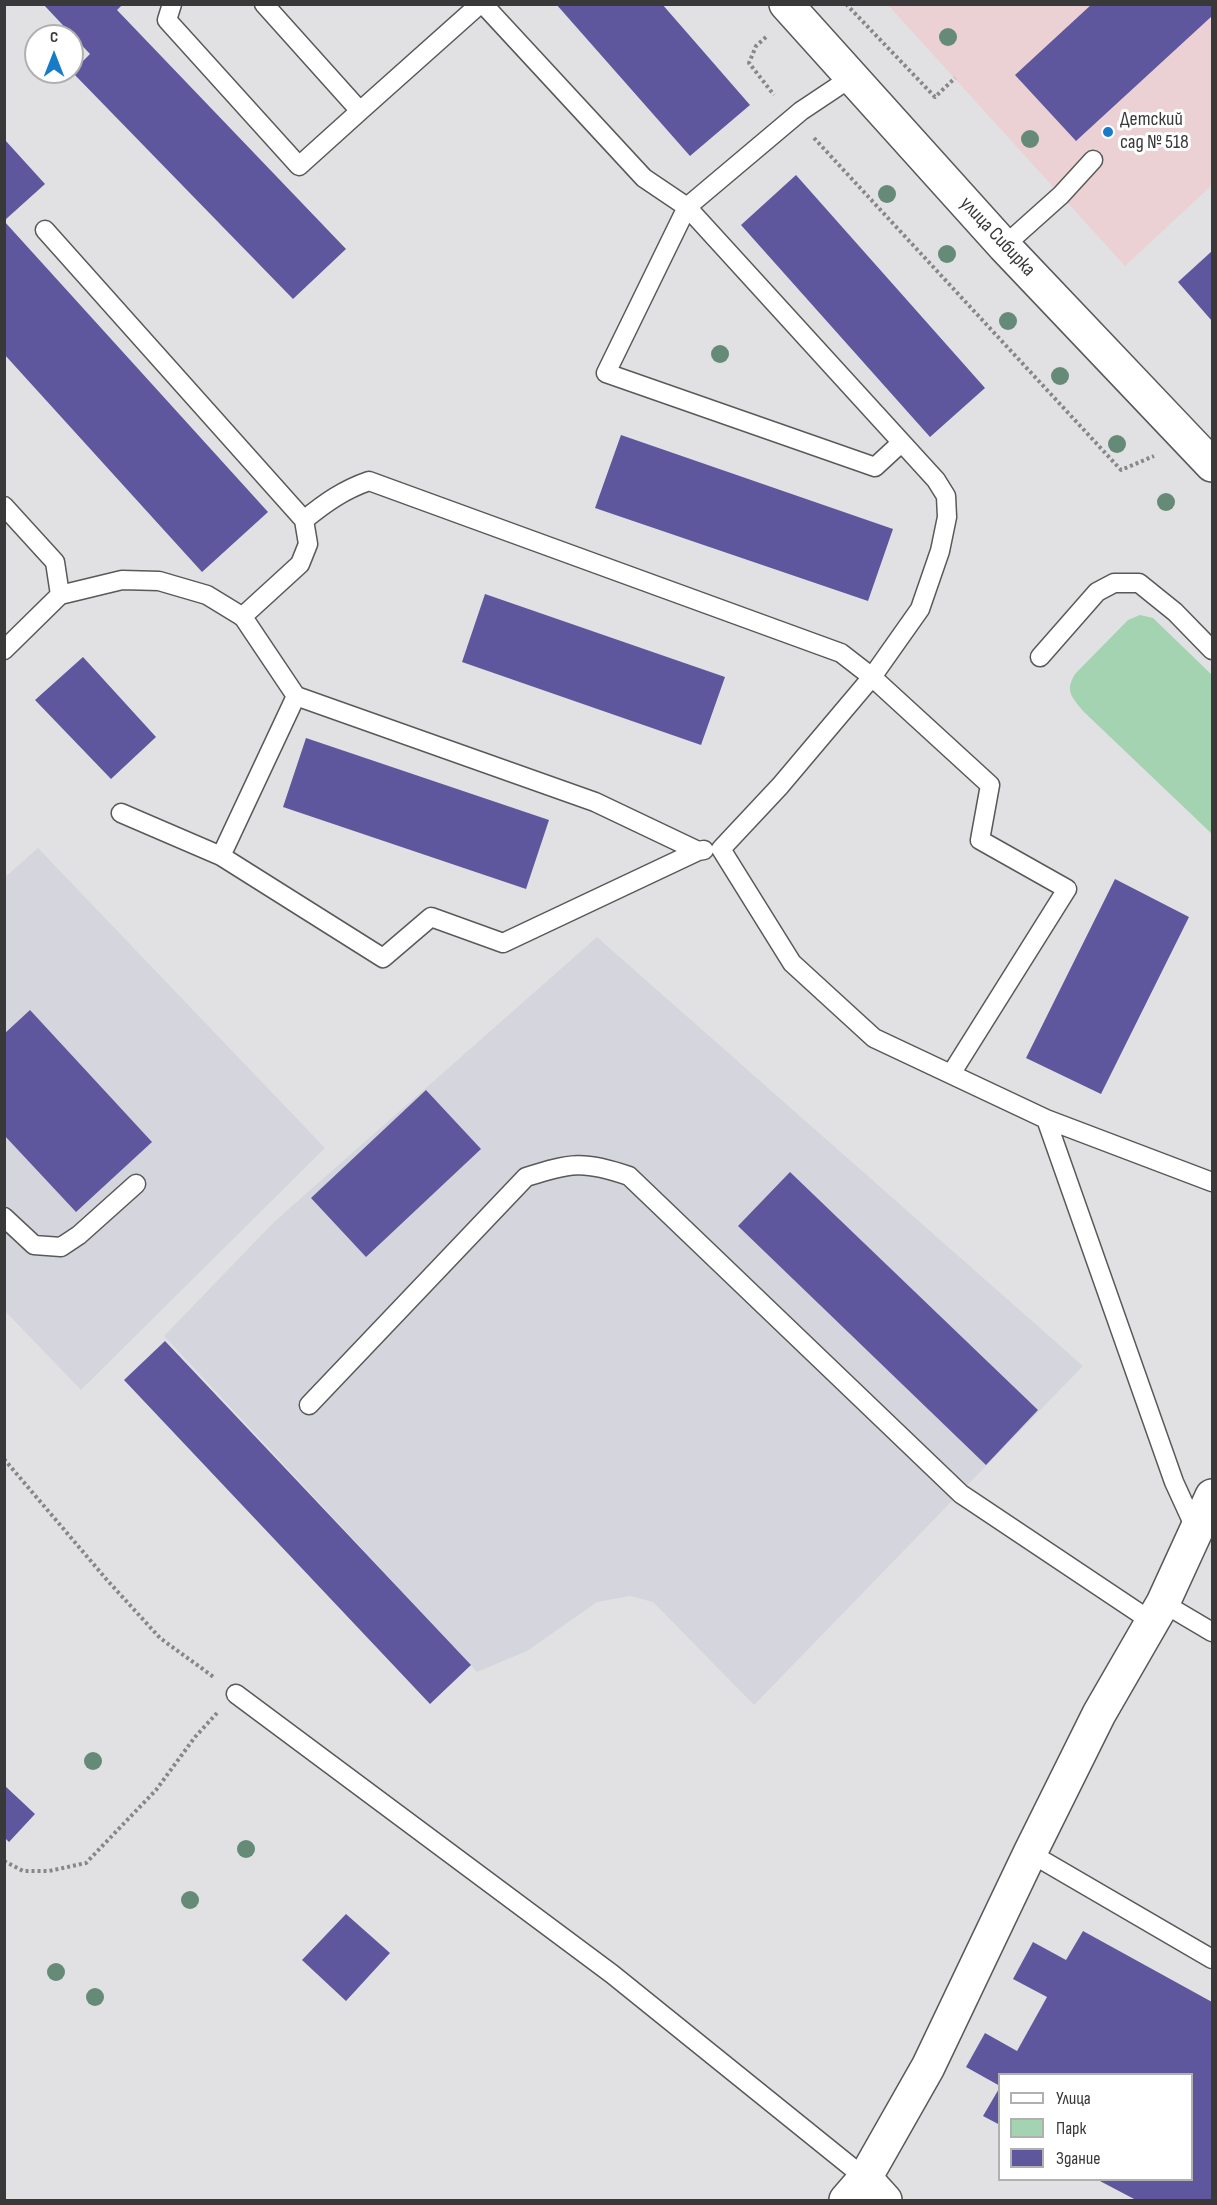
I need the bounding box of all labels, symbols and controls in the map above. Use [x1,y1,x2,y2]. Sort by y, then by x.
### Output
north arrow [24,24,84,84]
text: С [50,28,58,47]
place label: Детский сад № 518 [1120,108,1189,155]
marker: Детский сад № 518 [1101,125,1115,139]
street label: улица Сибирка [954,192,1040,282]
legend [998,2073,1193,2181]
text: Улица [1056,2088,1091,2109]
text: Парк [1056,2118,1086,2139]
text: Здание [1056,2148,1101,2169]

